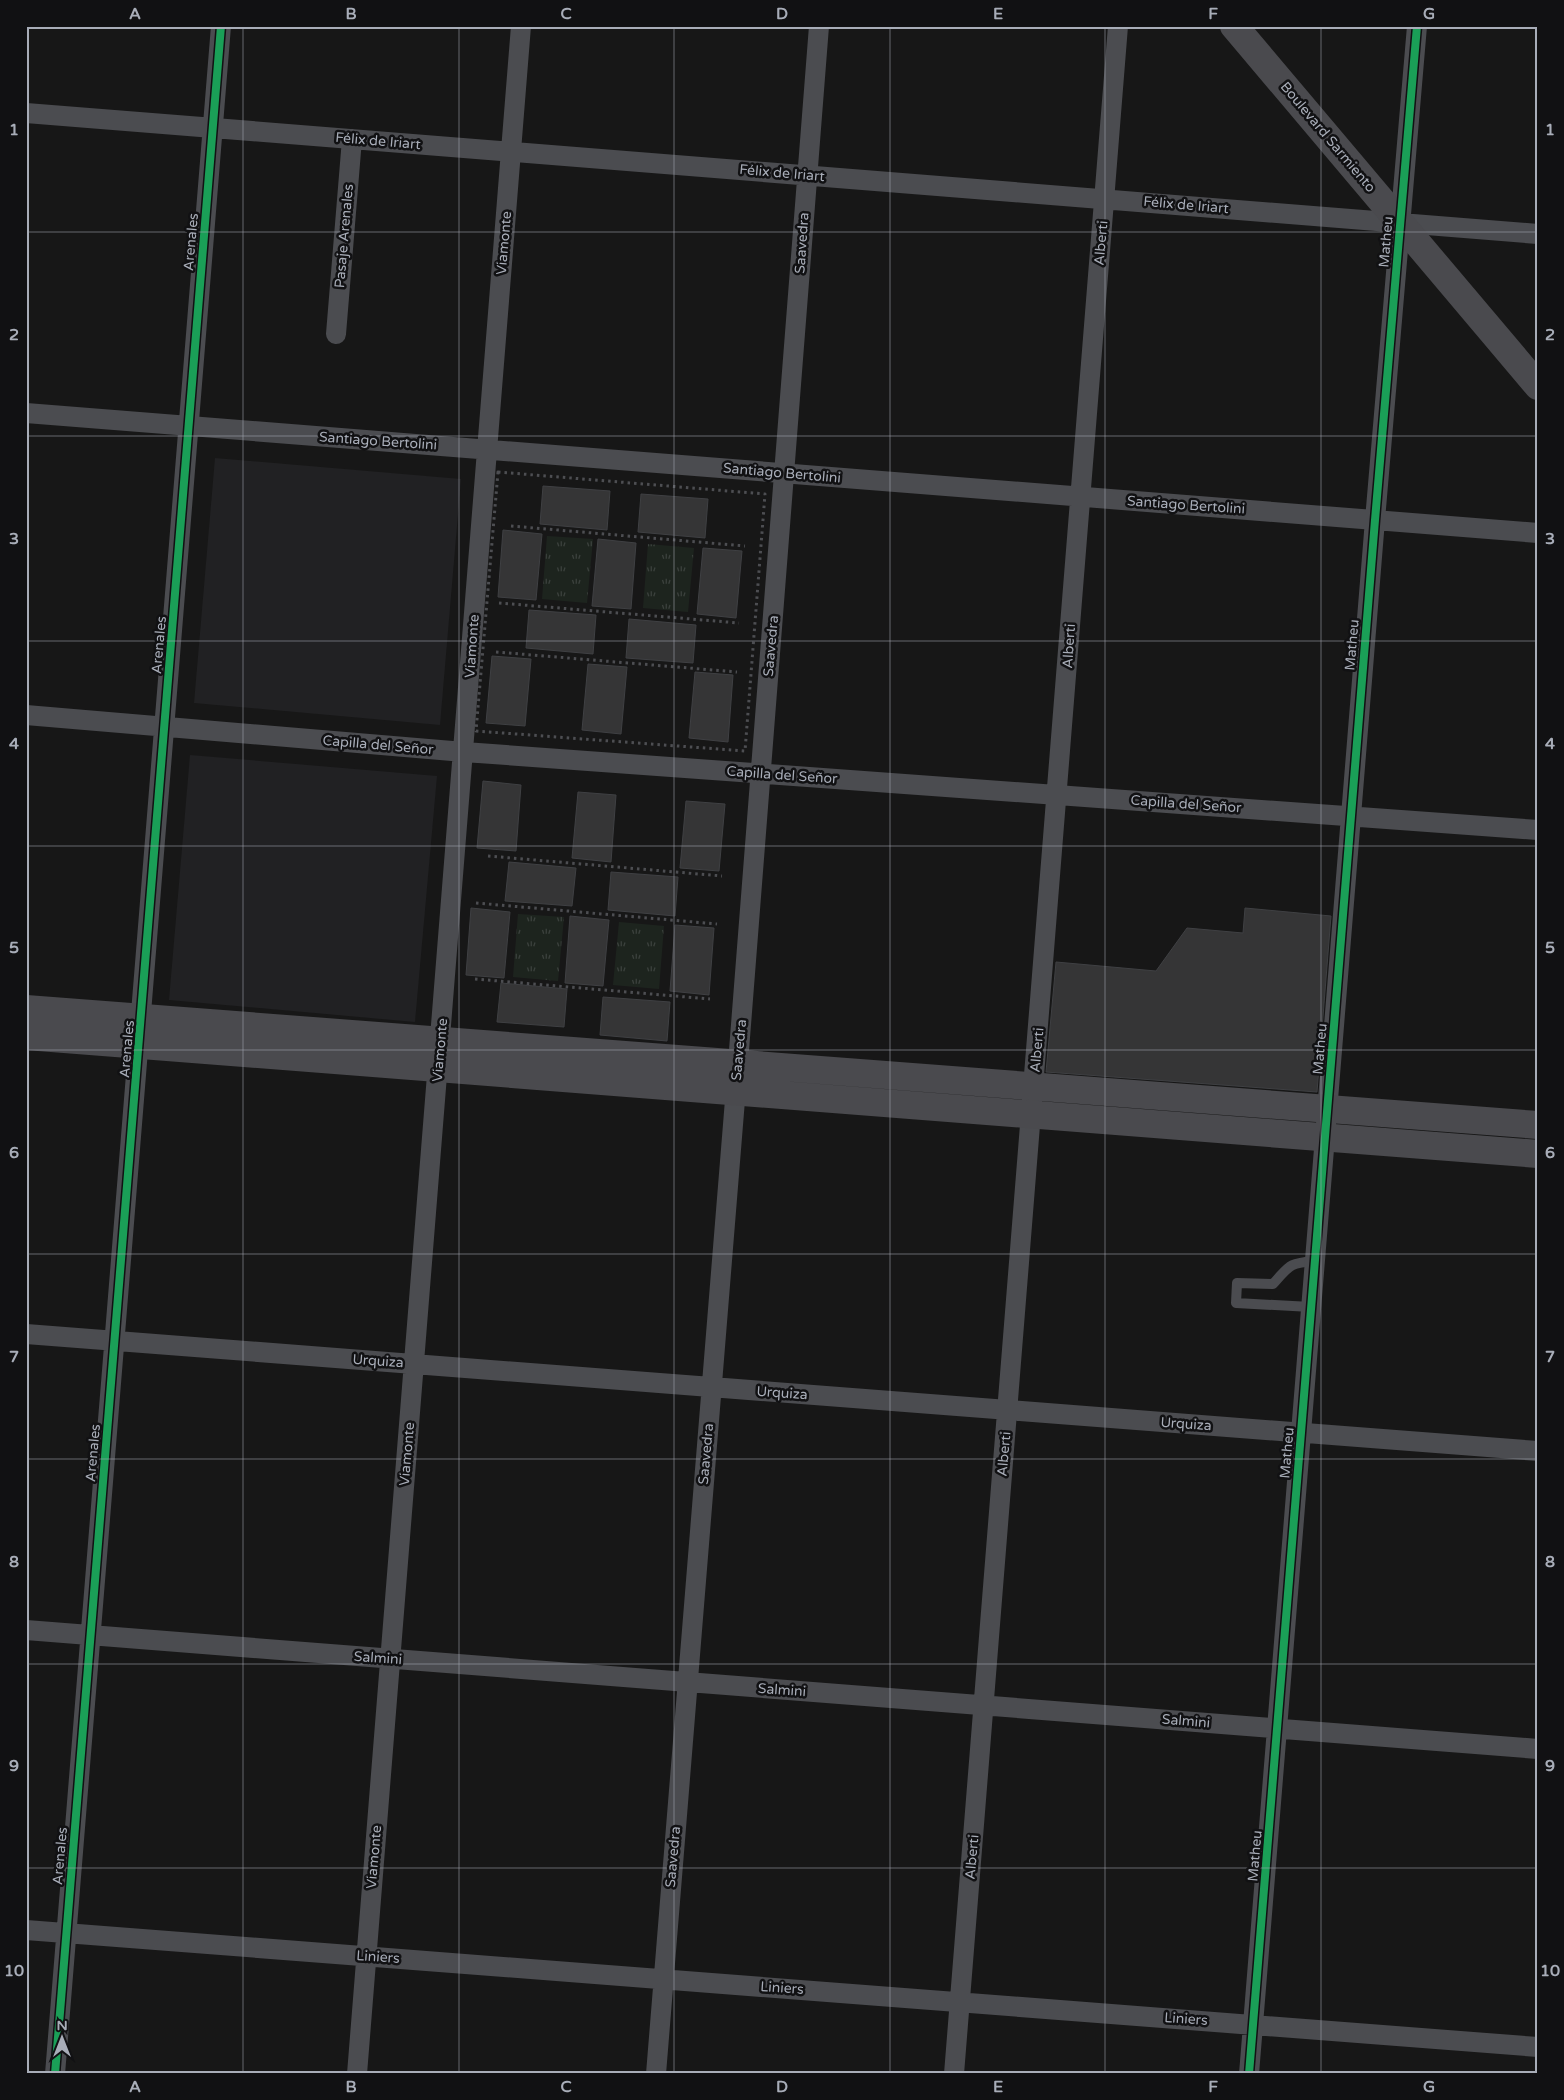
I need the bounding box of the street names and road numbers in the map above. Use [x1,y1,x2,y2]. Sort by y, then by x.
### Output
street label: Boulevard Sarmiento [1277,78,1379,196]
street label: Félix de Iriart [335,129,422,153]
street label: Félix de Iriart [739,161,826,185]
street label: Pasaje Arenales [331,183,357,289]
street label: Félix de Iriart [1143,193,1230,217]
street label: Viamonte [493,210,515,276]
street label: Arenales [180,212,202,272]
street label: Saavedra [791,212,813,274]
street label: Matheu [1375,216,1397,268]
street label: Alberti [1091,220,1111,266]
street label: Santiago Bertolini [318,428,438,454]
street label: Santiago Bertolini [722,459,842,487]
street label: Santiago Bertolini [1126,492,1246,518]
street label: Viamonte [461,613,483,678]
street label: Arenales [148,615,170,675]
street label: Saavedra [760,615,782,677]
street label: Matheu [1341,619,1363,671]
street label: Alberti [1059,623,1079,669]
street label: Capilla del Señor [322,732,435,758]
street label: Capilla del Señor [726,763,839,787]
street label: Capilla del Señor [1130,792,1243,816]
street label: Viamonte [429,1017,451,1083]
street label: Arenales [116,1019,138,1079]
street label: Saavedra [728,1019,750,1081]
street label: Matheu [1309,1023,1331,1075]
street label: Alberti [1027,1027,1047,1073]
street label: Urquiza [352,1351,404,1371]
street label: Urquiza [756,1383,808,1403]
street label: Urquiza [1160,1414,1212,1434]
street label: Viamonte [396,1421,418,1487]
street label: Arenales [82,1423,104,1483]
street label: Saavedra [695,1423,717,1485]
street label: Matheu [1276,1427,1298,1479]
street label: Alberti [994,1431,1014,1477]
street label: Salmini [353,1648,403,1668]
street label: Salmini [757,1680,807,1700]
street label: Salmini [1161,1710,1211,1732]
street label: Viamonte [363,1824,385,1890]
street label: Arenales [49,1826,71,1886]
street label: Saavedra [662,1826,684,1888]
street label: Matheu [1244,1830,1266,1882]
street label: Alberti [962,1834,982,1880]
street label: Liniers [356,1947,401,1967]
street label: Liniers [760,1978,805,1998]
street label: Liniers [1164,2009,1209,2029]

